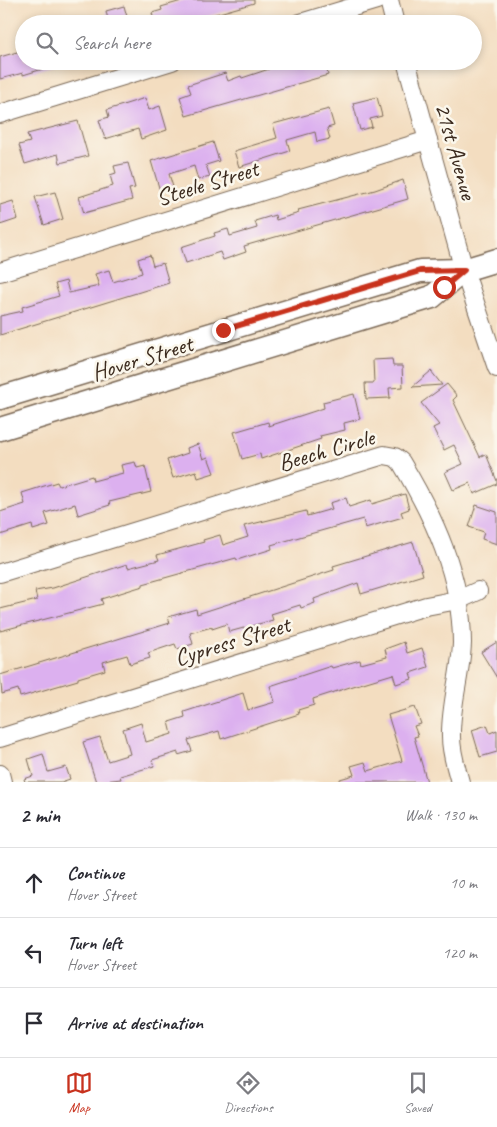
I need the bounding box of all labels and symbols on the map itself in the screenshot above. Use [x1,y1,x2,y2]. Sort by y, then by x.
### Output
street label: 21st Avenue [428,99,485,205]
street label: Steele Street [152,153,264,213]
route start [433,276,456,299]
route end [212,319,235,342]
street label: Hover Street [88,328,198,388]
street label: Beech Circle [275,421,380,478]
street label: Cypress Street [171,609,295,673]

